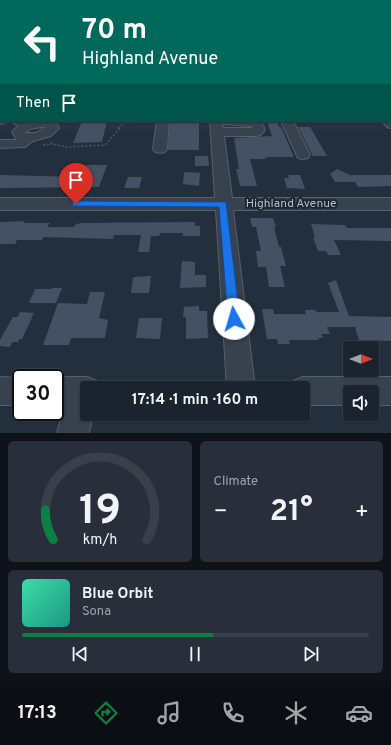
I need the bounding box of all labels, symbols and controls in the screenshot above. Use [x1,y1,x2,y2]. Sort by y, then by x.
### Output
text: 70 m [82,13,147,49]
icon: left [16,16,68,68]
text: Highland Avenue [82,48,218,71]
icon: arrive [58,92,80,114]
text: Then [16,94,50,113]
pin [59,163,93,204]
icon: arrive [65,169,87,191]
street label: Highland Avenue [246,196,336,212]
position arrow [213,298,255,340]
north arrow [343,341,379,377]
map controls [343,341,379,421]
speed limit sign: 30 [12,369,64,421]
button: sound [343,385,379,421]
text: 17:14 · 1 min · 160 m [132,391,258,410]
text: Climate [214,474,258,490]
text: 19 [79,485,121,538]
text: 21° [270,494,313,531]
text: − [214,499,228,526]
text: + [355,499,369,526]
text: km/h [82,530,117,548]
text: Blue Orbit [82,585,153,604]
text: Sona [82,604,111,620]
icon: previous [69,643,91,665]
icon: pause [184,643,206,665]
icon: next [300,643,322,665]
icon: directions [92,699,120,727]
icon: music [155,699,183,727]
icon: phone [219,699,247,727]
icon: climate [282,699,310,727]
icon: car [345,699,373,727]
text: 17:13 [18,702,57,725]

